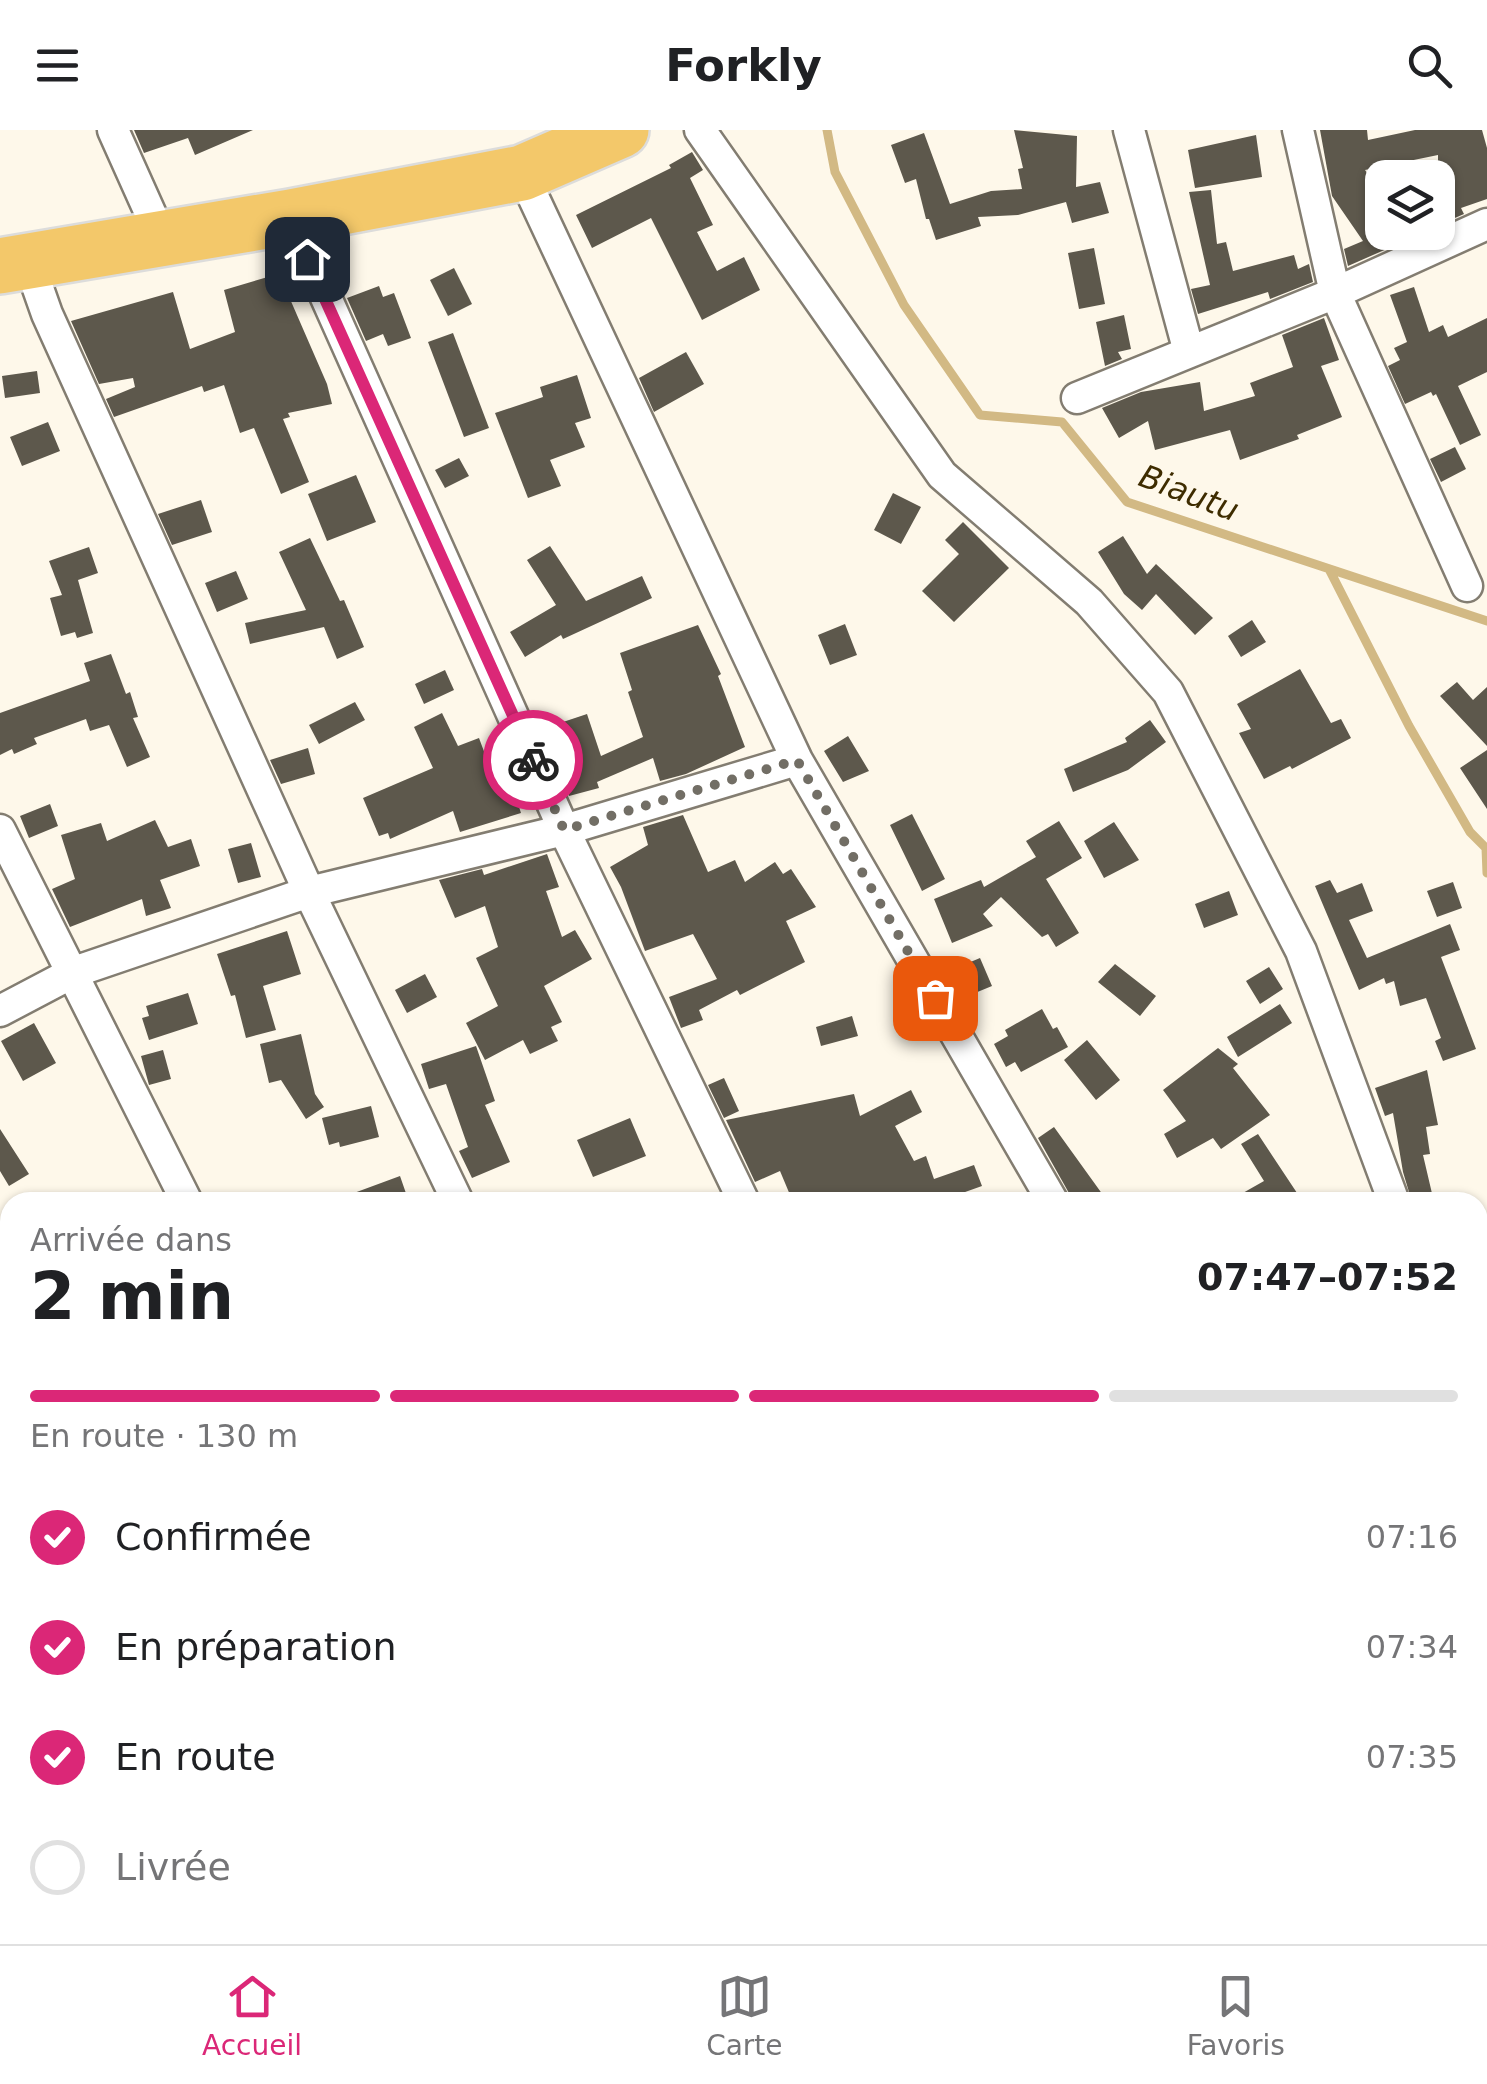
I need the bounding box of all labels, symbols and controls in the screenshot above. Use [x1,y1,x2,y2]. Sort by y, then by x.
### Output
icon: menu [30,38,85,93]
icon: search [1402,38,1457,93]
text: Forkly [665,39,822,92]
map controls [1365,160,1455,250]
button: layers [1365,160,1455,250]
pin [265,217,350,302]
icon: home [280,232,335,287]
water label: Biautu [1134,457,1244,529]
courier [483,710,583,810]
icon: bike [506,733,561,788]
pin [893,956,978,1041]
icon: bag [908,971,963,1026]
text: Arrivée dans [30,1221,232,1259]
text: 07:47–07:52 [1197,1255,1458,1299]
text: 2 min [30,1259,234,1334]
text: En route · 130 m [30,1417,298,1455]
icon: check [30,1510,85,1565]
text: Confirmée [115,1515,312,1559]
text: 07:16 [1366,1518,1458,1556]
icon: check [30,1620,85,1675]
text: En préparation [115,1625,397,1669]
text: 07:34 [1366,1628,1458,1666]
icon: check [30,1730,85,1785]
text: En route [115,1735,276,1779]
text: 07:35 [1366,1738,1458,1776]
text: Livrée [115,1845,231,1889]
tab: Accueil [202,1969,302,2062]
tab: Carte [706,1969,783,2062]
tab: Favoris [1187,1969,1285,2062]

